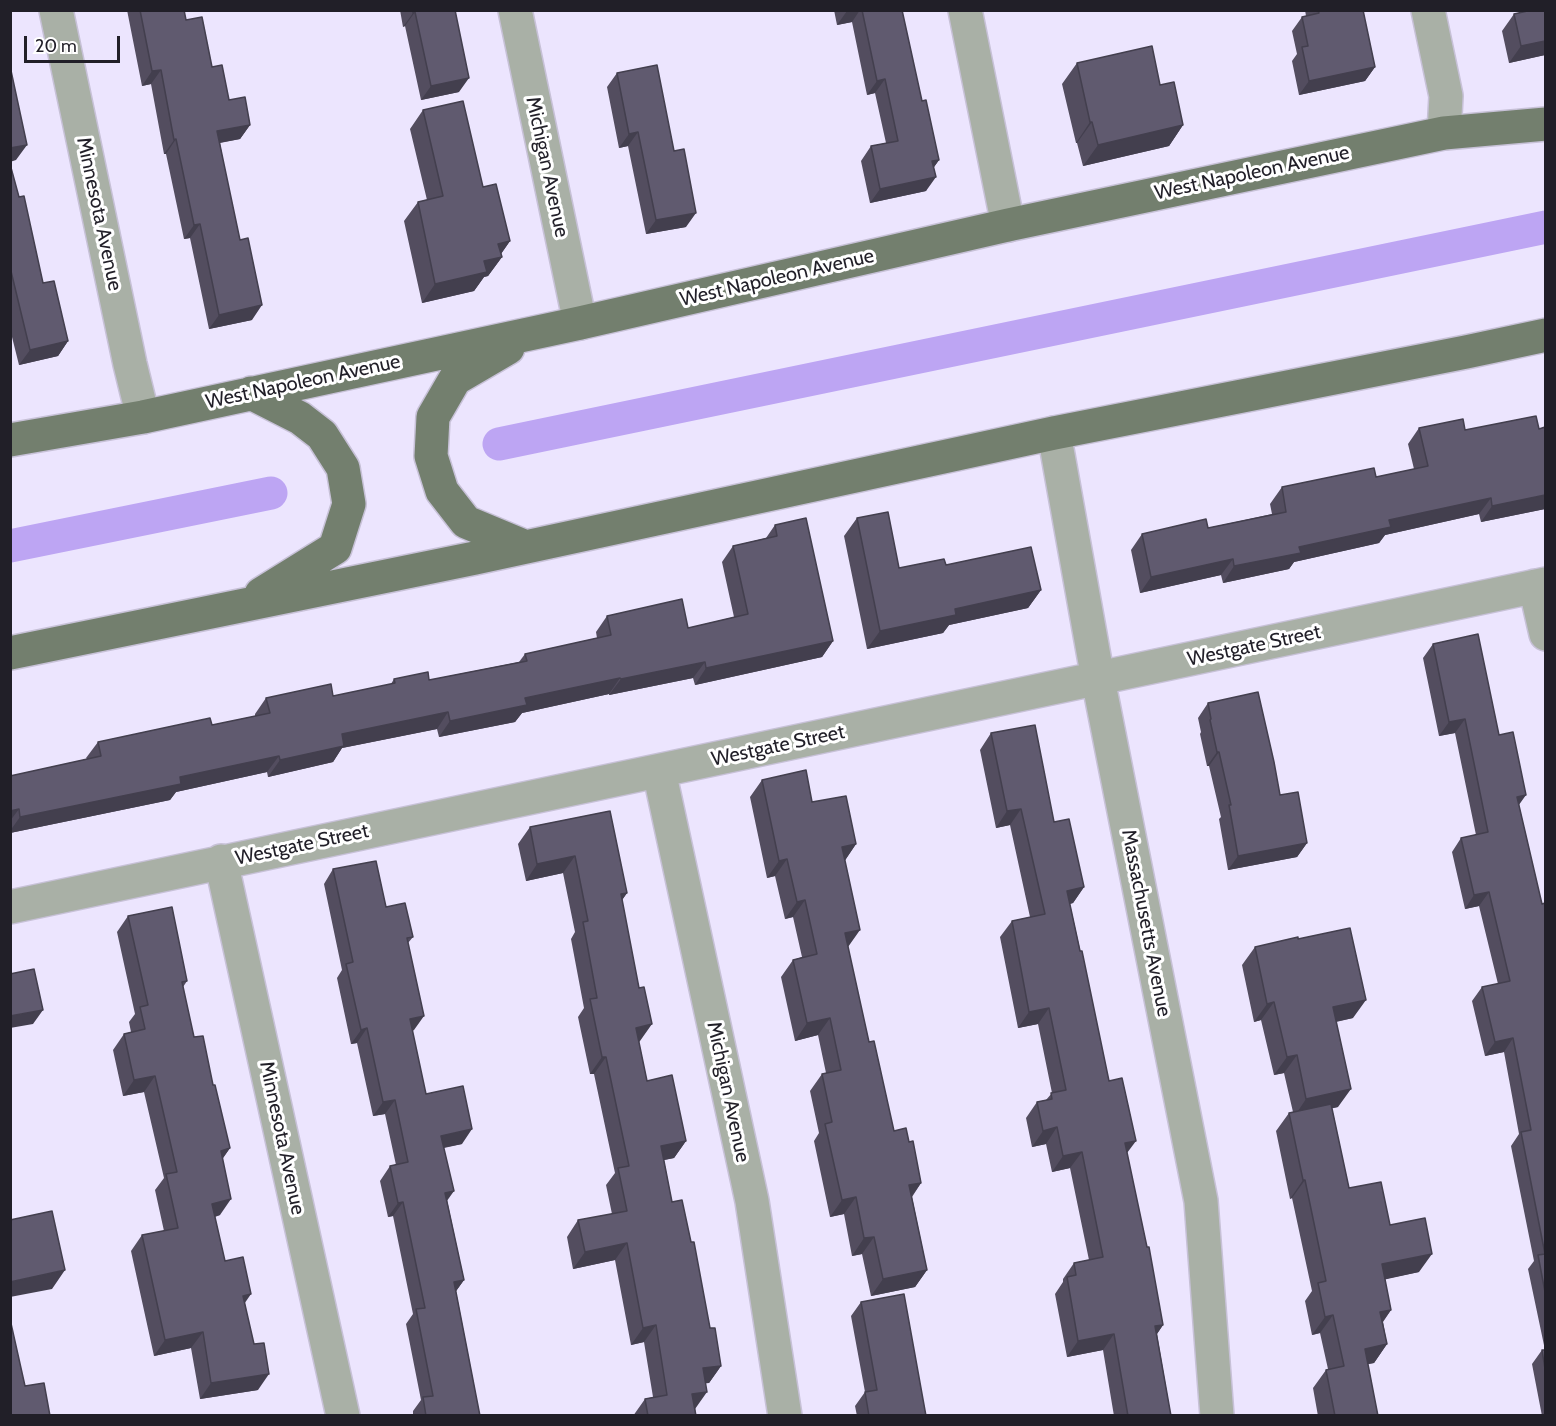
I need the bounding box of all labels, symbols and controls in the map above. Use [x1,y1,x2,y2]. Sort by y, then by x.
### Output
scale bar [27,24,123,62]
text: 20 m [35,35,77,57]
street label: Michigan Avenue [520,95,574,239]
street label: Minnesota Avenue [71,135,127,293]
street label: West Napoleon Avenue [1152,141,1352,205]
street label: West Napoleon Avenue [678,244,876,312]
street label: West Napoleon Avenue [203,350,403,414]
street label: Westgate Street [1185,620,1323,672]
street label: Westgate Street [709,720,847,772]
street label: Westgate Street [233,819,371,871]
street label: Massachusetts Avenue [1116,827,1176,1019]
street label: Michigan Avenue [701,1020,755,1164]
street label: Minnesota Avenue [254,1059,310,1217]

